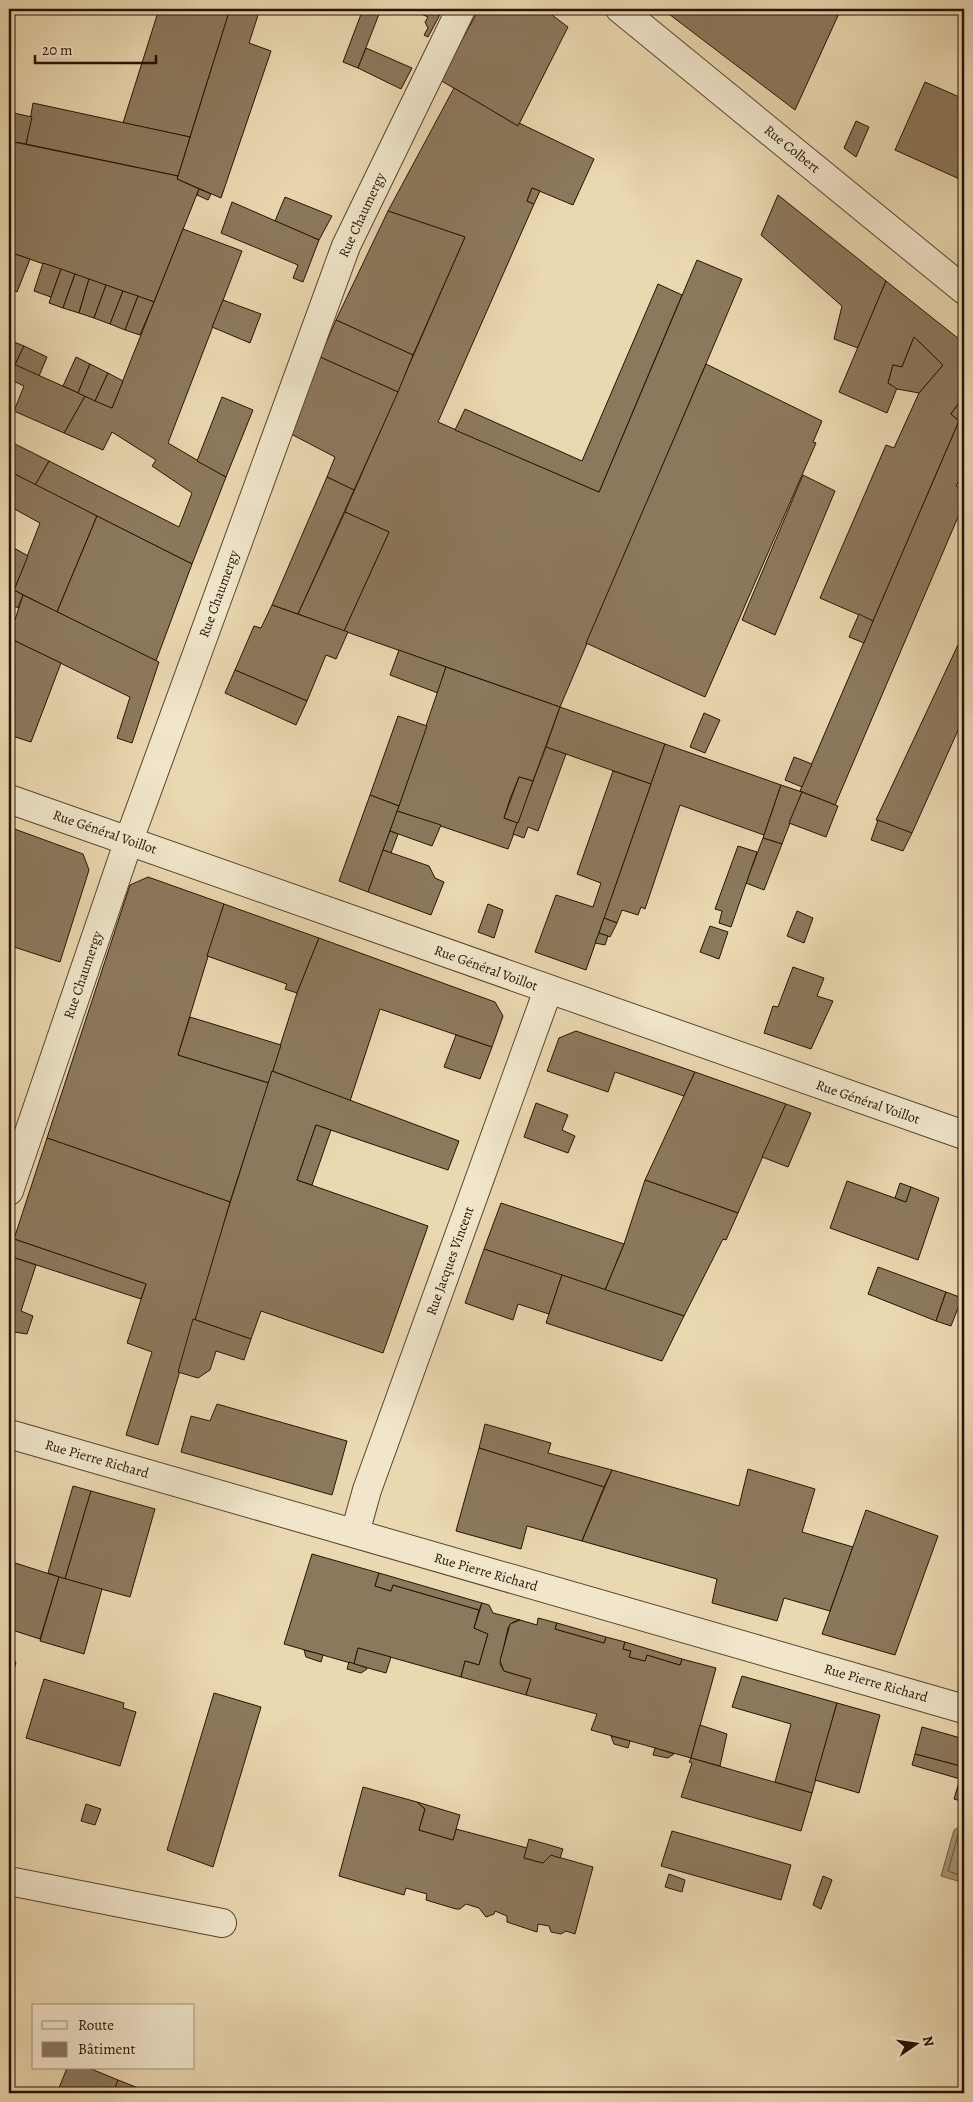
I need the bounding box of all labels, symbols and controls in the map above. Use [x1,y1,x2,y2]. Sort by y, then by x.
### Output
scale bar [35,32,156,64]
text: 20 m [42,40,73,60]
street label: Rue Colbert [760,121,824,178]
street label: Rue Chaumergy [334,169,390,261]
street label: Rue Chaumergy [194,547,244,640]
street label: Rue Général Voillot [50,805,160,859]
street label: Rue Chaumergy [59,928,107,1021]
street label: Rue Général Voillot [432,940,541,996]
street label: Rue Général Voillot [813,1075,923,1129]
street label: Rue Jacques Vincent [421,1204,479,1318]
street label: Rue Pierre Richard [43,1435,152,1483]
street label: Rue Pierre Richard [432,1548,541,1596]
street label: Rue Pierre Richard [822,1659,931,1707]
legend [32,2004,195,2070]
text: Route [78,2015,114,2035]
north arrow [890,2020,940,2070]
text: N [918,2034,939,2048]
text: Bâtiment [78,2039,136,2059]

